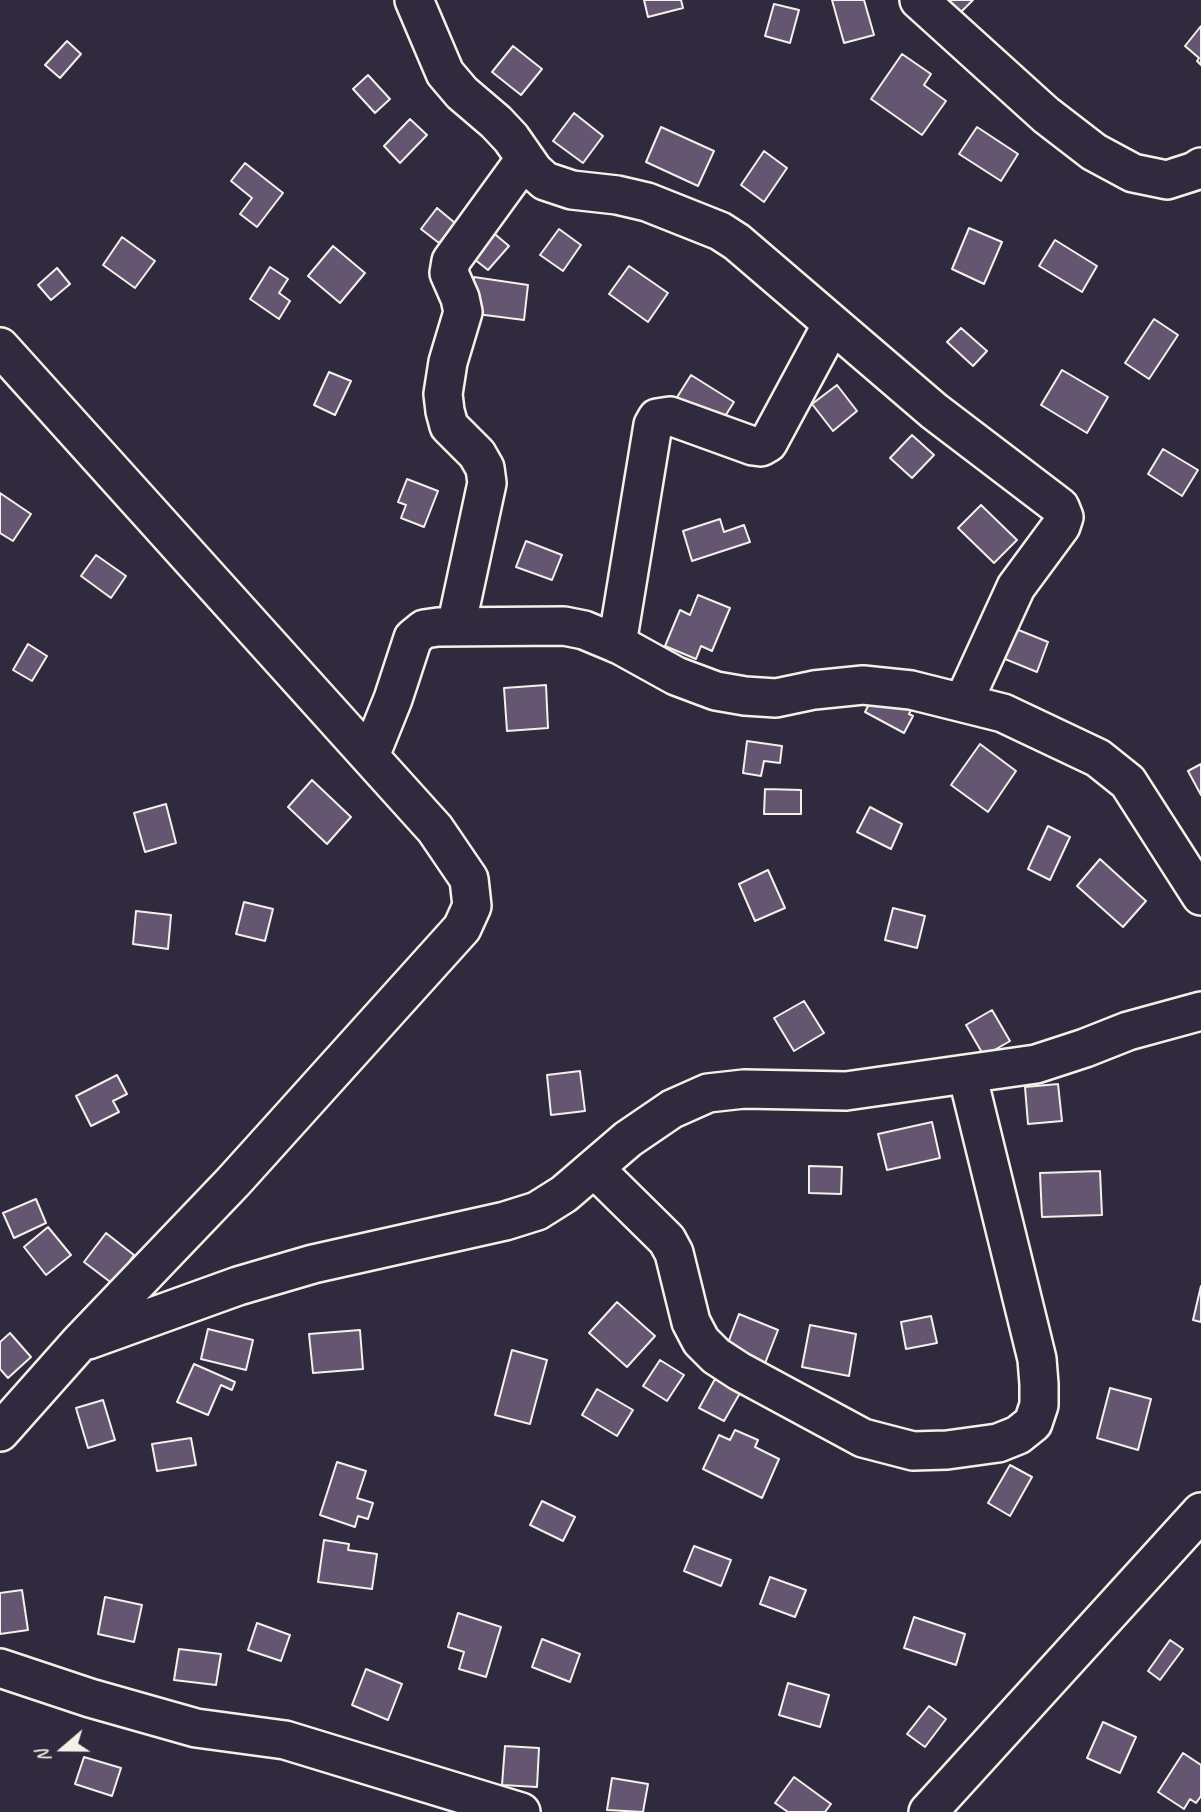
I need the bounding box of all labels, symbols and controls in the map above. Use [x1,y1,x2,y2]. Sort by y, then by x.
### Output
north arrow [28,1714,98,1784]
text: N [30,1747,57,1766]

